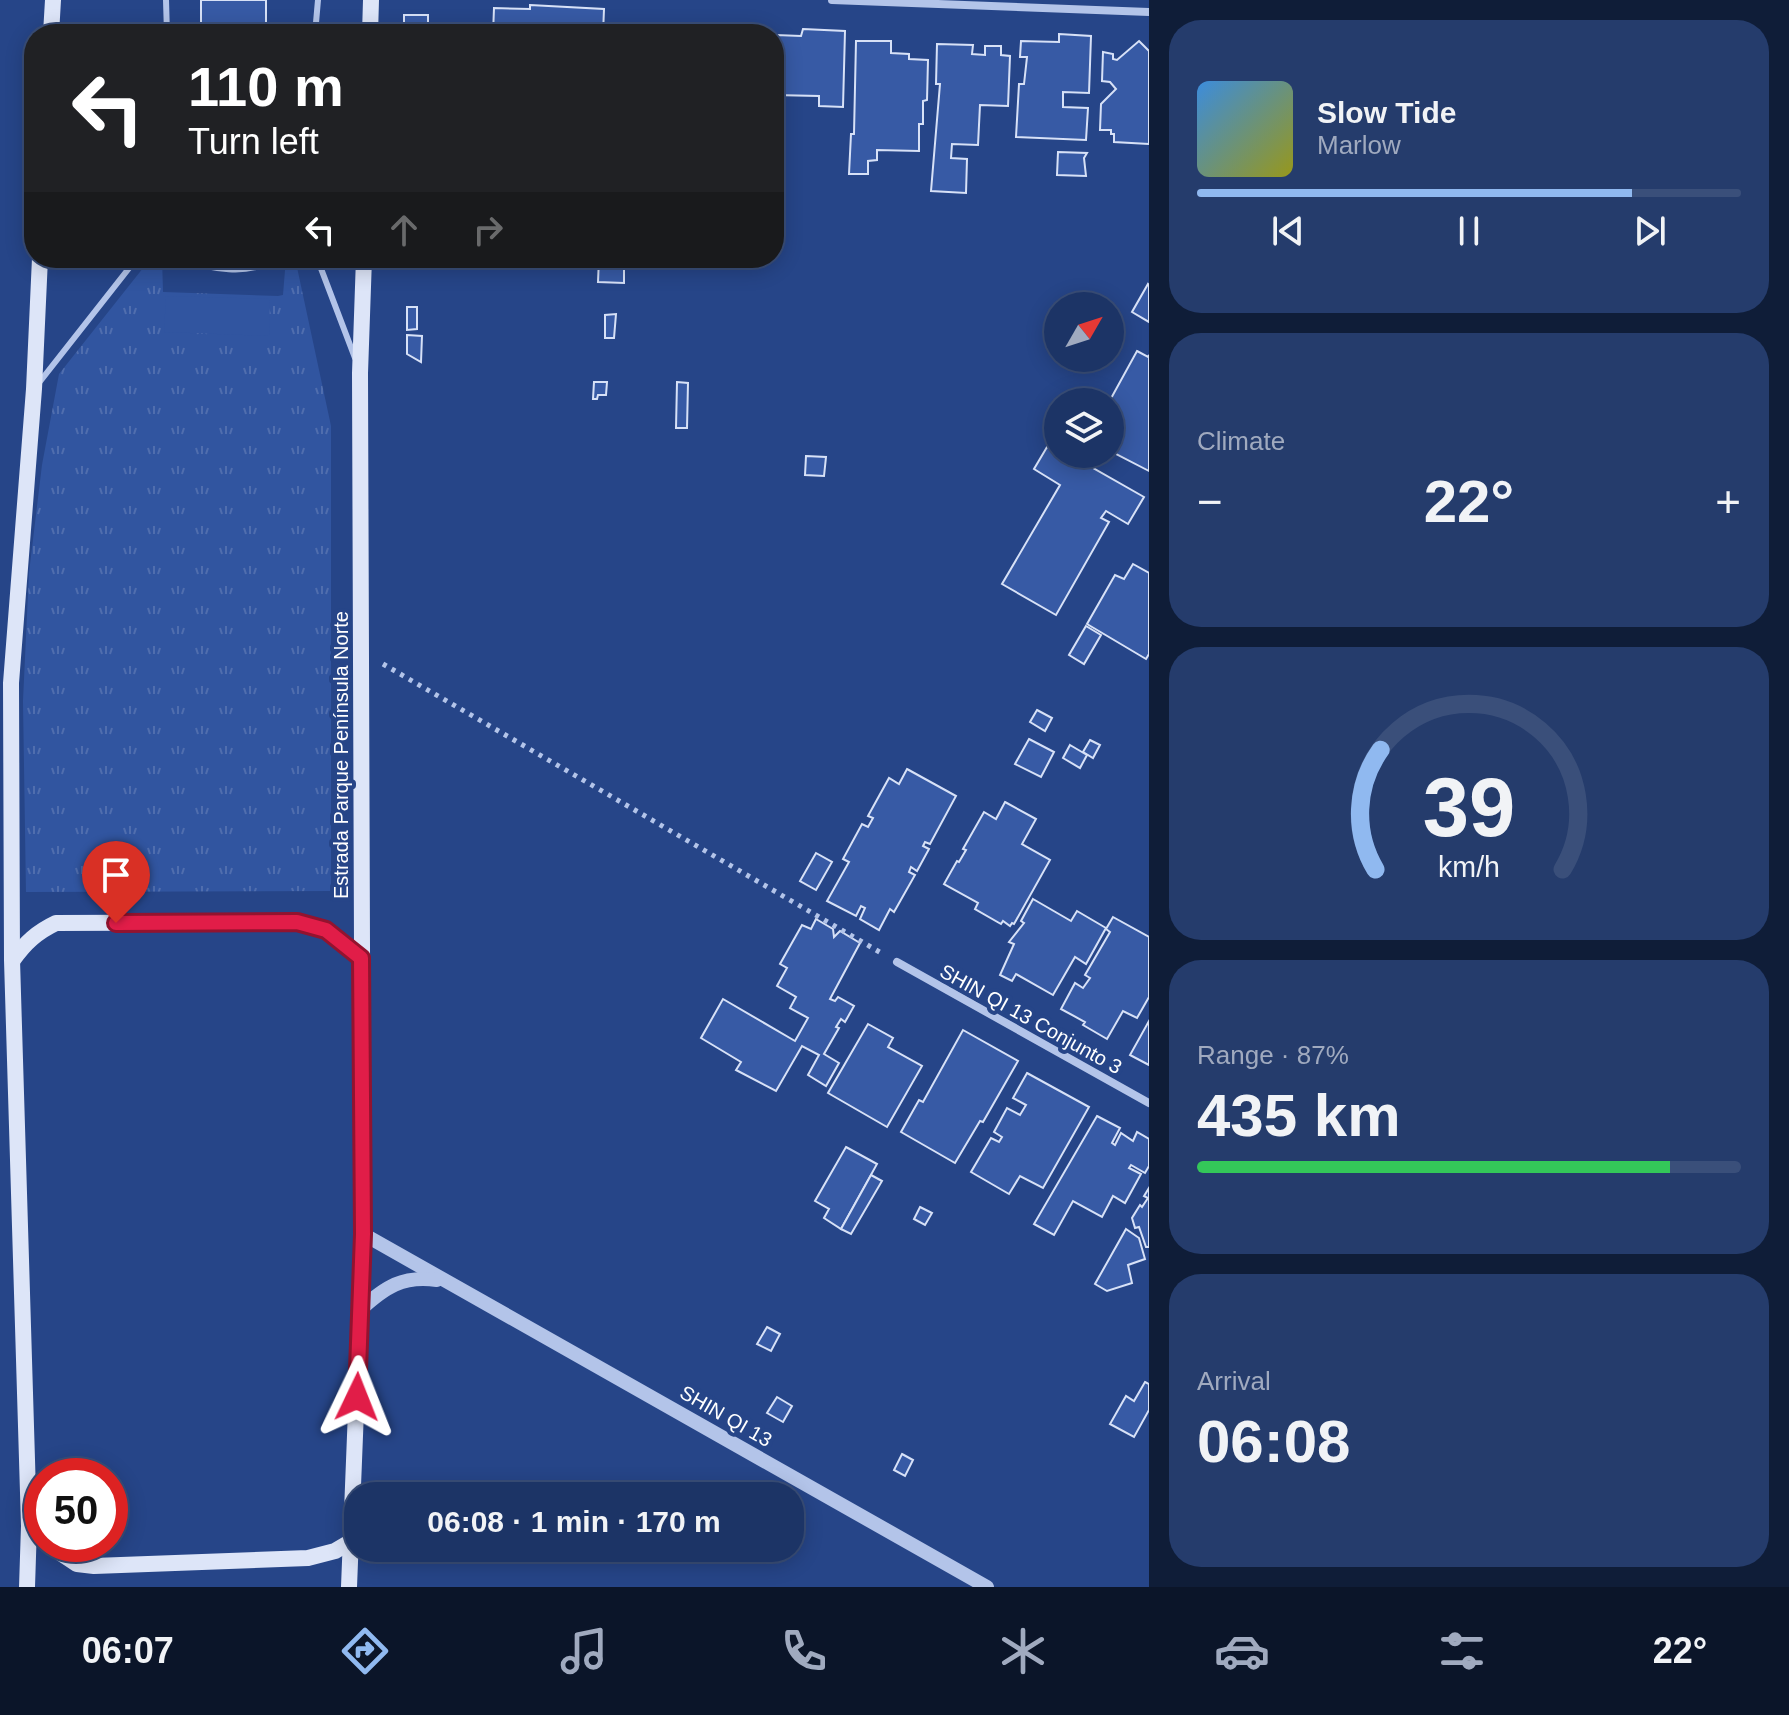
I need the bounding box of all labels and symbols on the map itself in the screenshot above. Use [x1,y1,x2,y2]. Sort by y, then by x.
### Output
north arrow [1044,292,1124,372]
street label: Estrada Parque Península Norte [330,611,352,899]
pin [82,841,150,923]
street label: SHIN QI 13 Conjunto 3 [936,960,1126,1078]
position arrow [315,1355,399,1439]
street label: SHIN QI 13 [676,1381,776,1451]
speed limit sign: 50 [24,1458,128,1562]

